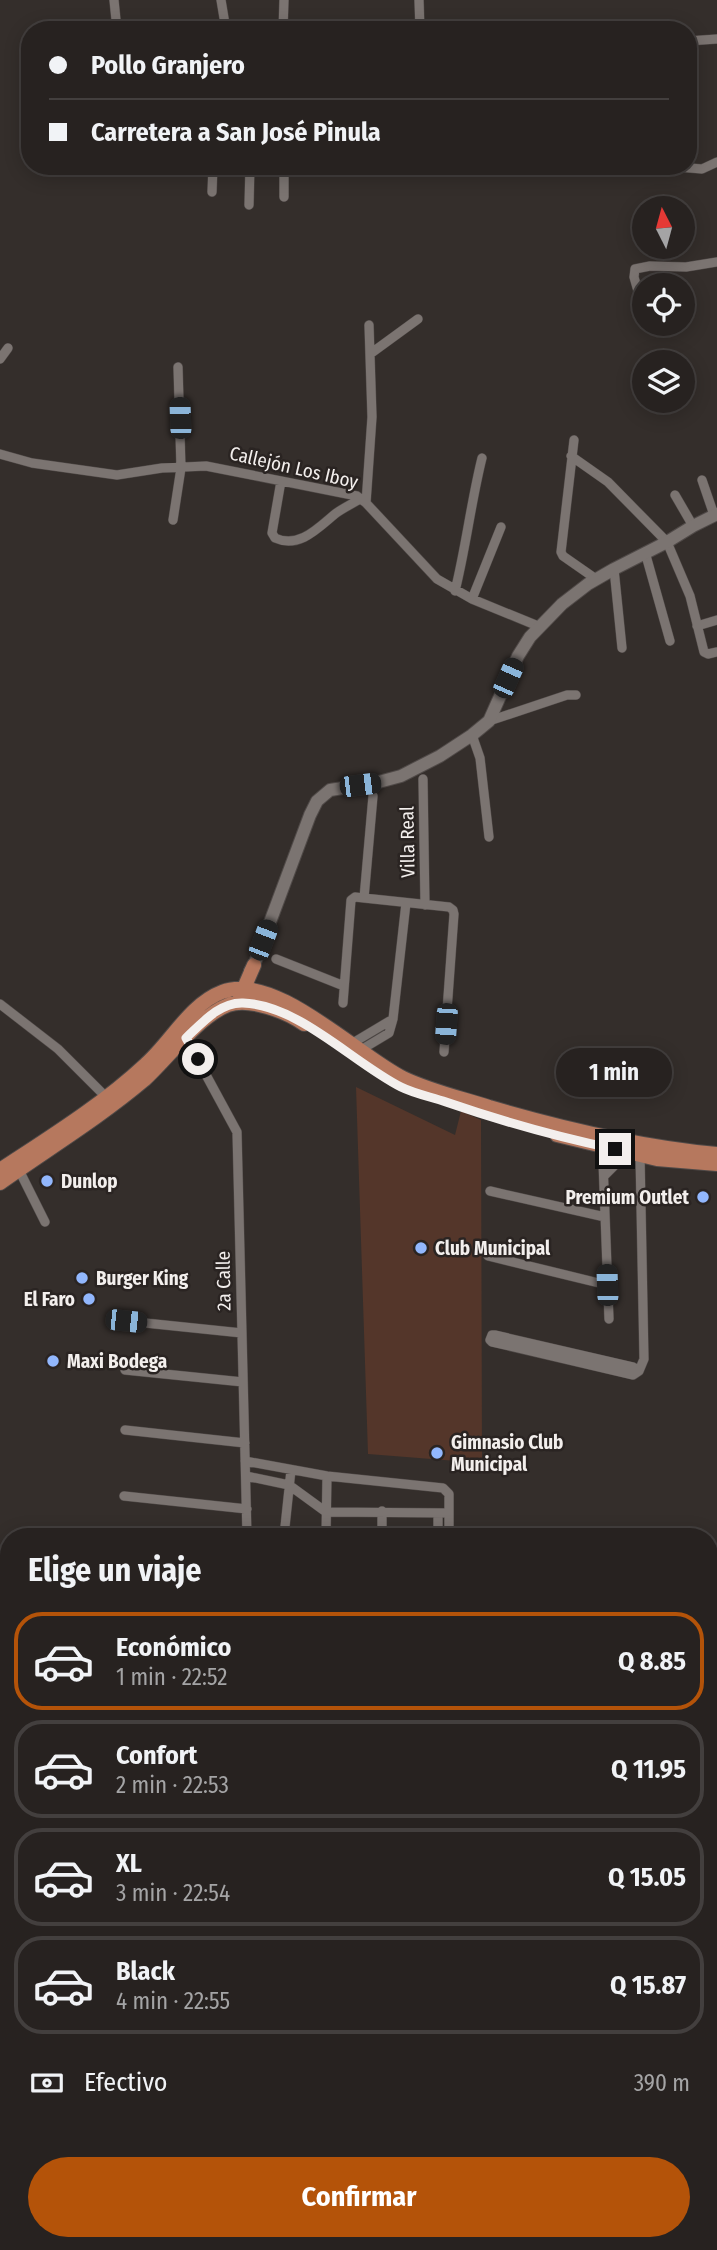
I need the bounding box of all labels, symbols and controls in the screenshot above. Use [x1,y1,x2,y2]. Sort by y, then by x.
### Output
text: Pollo Granjero [91,50,245,81]
text: Carretera a San José Pinula [91,117,381,148]
north arrow [632,196,695,259]
map controls [632,196,695,413]
button: locate [632,273,695,336]
button: layers [632,350,695,413]
car [169,397,192,439]
street label: Callejón Los Iboy [227,442,361,494]
car [490,655,527,701]
car [338,772,383,798]
street label: Villa Real [395,806,420,878]
car [246,917,281,963]
car [435,1002,458,1046]
route start [182,1043,214,1075]
callout: 1 min [557,1048,673,1096]
text: 1 min [589,1058,639,1086]
route end [599,1133,631,1165]
place label: Dunlop [61,1170,118,1193]
marker: Dunlop [39,1173,55,1189]
place label: Premium Outlet [566,1186,689,1209]
marker: Premium Outlet [695,1189,711,1205]
place label: Club Municipal [435,1237,551,1260]
marker: Club Municipal [413,1240,429,1256]
street label: 2a Calle [211,1251,236,1311]
car [596,1264,619,1306]
place label: Burger King [96,1267,189,1290]
marker: Burger King [74,1270,90,1286]
place label: El Faro [24,1288,75,1311]
marker: El Faro [81,1291,97,1307]
car [105,1308,148,1334]
place label: Maxi Bodega [67,1350,167,1373]
marker: Maxi Bodega [45,1353,61,1369]
place label: Gimnasio Club Municipal [451,1431,563,1476]
marker: Gimnasio Club Municipal [429,1445,445,1461]
text: Elige un viaje [28,1551,201,1589]
icon: car [32,1630,95,1693]
text: Económico [116,1632,231,1663]
text: Q 8.85 [618,1646,686,1677]
text: 1 min · 22:52 [116,1663,227,1691]
icon: car [32,1738,95,1801]
text: Confort [116,1740,197,1771]
text: Q 11.95 [611,1754,686,1785]
text: 2 min · 22:53 [116,1771,229,1799]
icon: car [32,1846,95,1909]
text: XL [116,1848,142,1879]
text: Q 15.05 [608,1862,686,1893]
text: 3 min · 22:54 [116,1879,230,1907]
icon: car [32,1954,95,2017]
text: Black [116,1956,175,1987]
text: Q 15.87 [610,1970,686,2001]
text: 4 min · 22:55 [116,1987,230,2015]
icon: cash [28,2064,66,2102]
text: Efectivo [84,2067,168,2098]
text: 390 m [634,2069,690,2097]
button: Confirmar [28,2157,690,2237]

